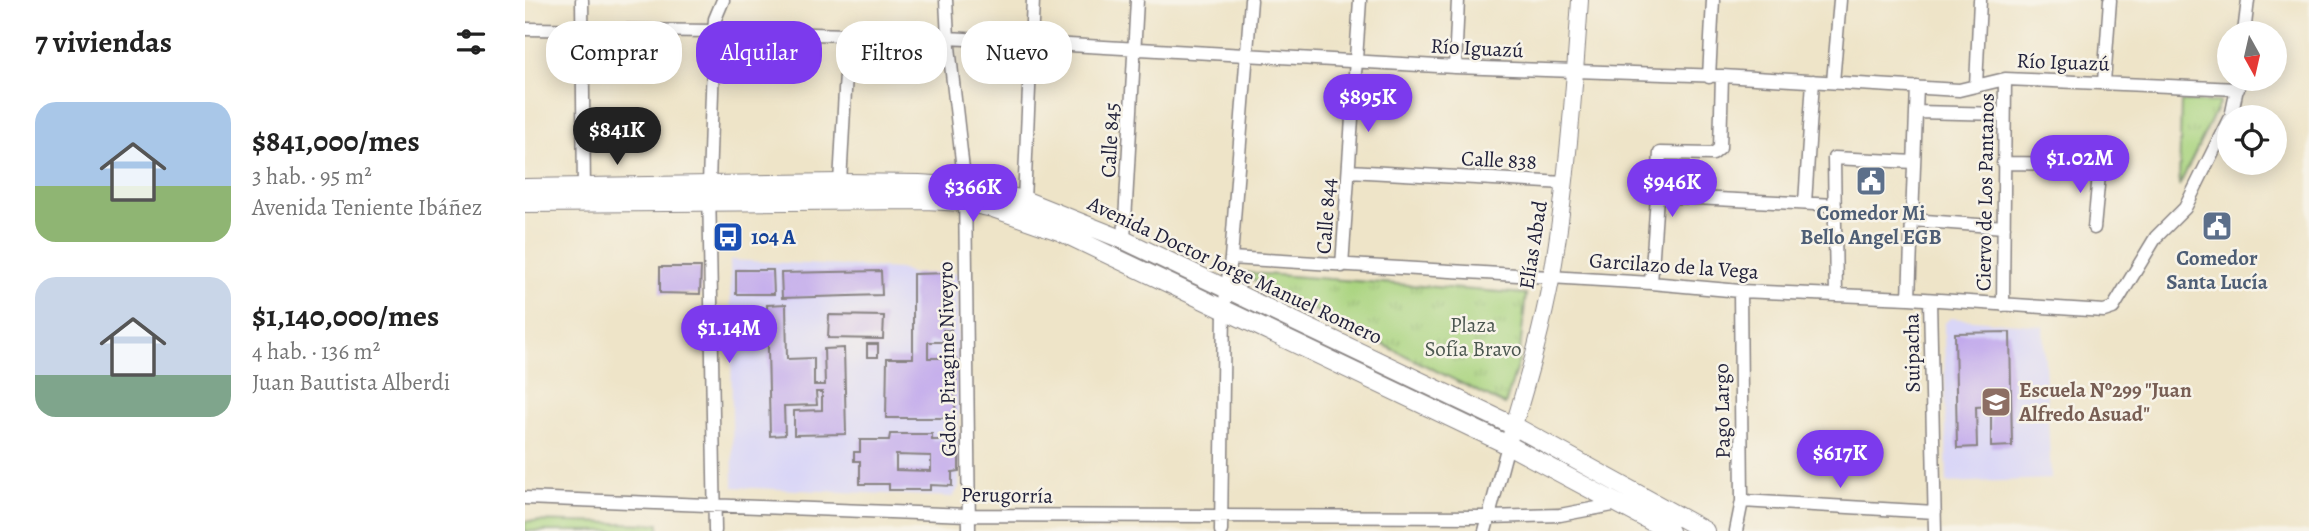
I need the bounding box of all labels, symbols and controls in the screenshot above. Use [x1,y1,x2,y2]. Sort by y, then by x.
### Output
chip: Comprar [546,21,682,84]
chip: Alquilar [696,21,822,84]
chip: Filtros [836,21,947,84]
chip: Nuevo [961,21,1072,84]
north arrow [2217,21,2287,91]
map controls [2217,21,2287,175]
text: 7 viviendas [35,22,172,62]
icon: filters [452,23,490,61]
street label: Río Iguazú [1430,32,1525,64]
street label: Río Iguazú [2016,46,2111,78]
pin: $895K [1319,74,1417,134]
text: $895K [1339,81,1397,112]
street label: Ciervo de Los Pantanos [1969,93,2001,291]
street label: Calle 845 [1094,102,1126,178]
button: locate [2217,105,2287,175]
pin: $841K [568,108,666,167]
text: $841K [589,114,645,145]
text: $841,000/mes [252,121,420,161]
icon: home [91,130,175,214]
pin: $1.02M [2023,136,2137,195]
text: $1.02M [2046,142,2114,173]
street label: Calle 838 [1460,144,1538,176]
pin: $946K [1623,160,1721,219]
text: 3 hab. · 95 m² [252,161,372,192]
pin: $366K [924,164,1022,224]
public building icon: Comedor Mi Bello Angel EGB [1854,164,1888,198]
text: $946K [1643,166,1701,197]
text: $366K [944,171,1002,202]
street label: Calle 844 [1309,177,1343,255]
street label: Avenida Doctor Jorge Manuel Romero [1082,189,1387,351]
text: Avenida Teniente Ibáñez [252,192,482,223]
street label: Elías Abad [1512,198,1554,291]
place label: Comedor Mi Bello Angel EGB [1800,199,1942,251]
public building icon: Comedor Santa Lucía [2200,209,2234,243]
bus stop icon: 104 A [711,220,745,254]
place label: 104 A [751,223,797,251]
place label: Comedor Santa Lucía [2166,244,2269,296]
street label: Garcilazo de la Vega [1588,246,1760,286]
street label: Gdor. Piragine Niveyro [931,261,963,457]
text: $1,140,000/mes [252,296,439,336]
icon: home [91,305,175,389]
pin: $1.14M [672,306,786,365]
park label: Plaza Sofía Bravo [1425,311,1521,363]
text: $1.14M [697,312,761,343]
street label: Suipacha [1897,313,1927,393]
text: 4 hab. · 136 m² [252,336,380,367]
street label: Pago Largo [1707,363,1737,459]
text: Juan Bautista Alberdi [252,367,450,398]
place label: Escuela Nº299 "Juan Alfredo Asuad" [2018,376,2192,428]
school or university icon: Escuela Nº299 "Juan Alfredo Asuad" [1979,385,2013,419]
pin: $617K [1791,430,1889,490]
text: $617K [1813,437,1867,468]
street label: Perugorría [961,480,1054,510]

